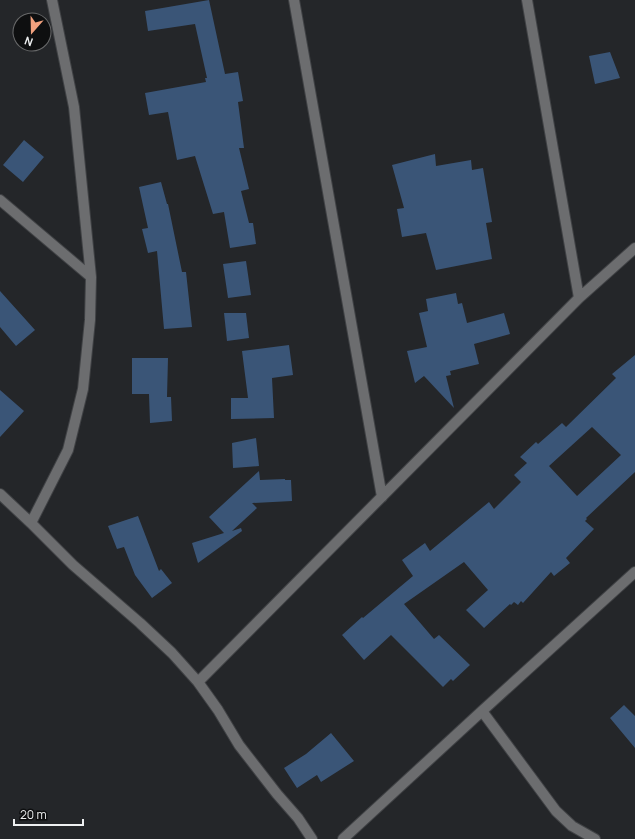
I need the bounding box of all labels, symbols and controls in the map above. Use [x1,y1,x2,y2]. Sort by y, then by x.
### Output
north arrow [12,12,52,52]
text: N [22,33,35,50]
scale bar [14,801,83,827]
text: 20 m [20,806,47,823]

